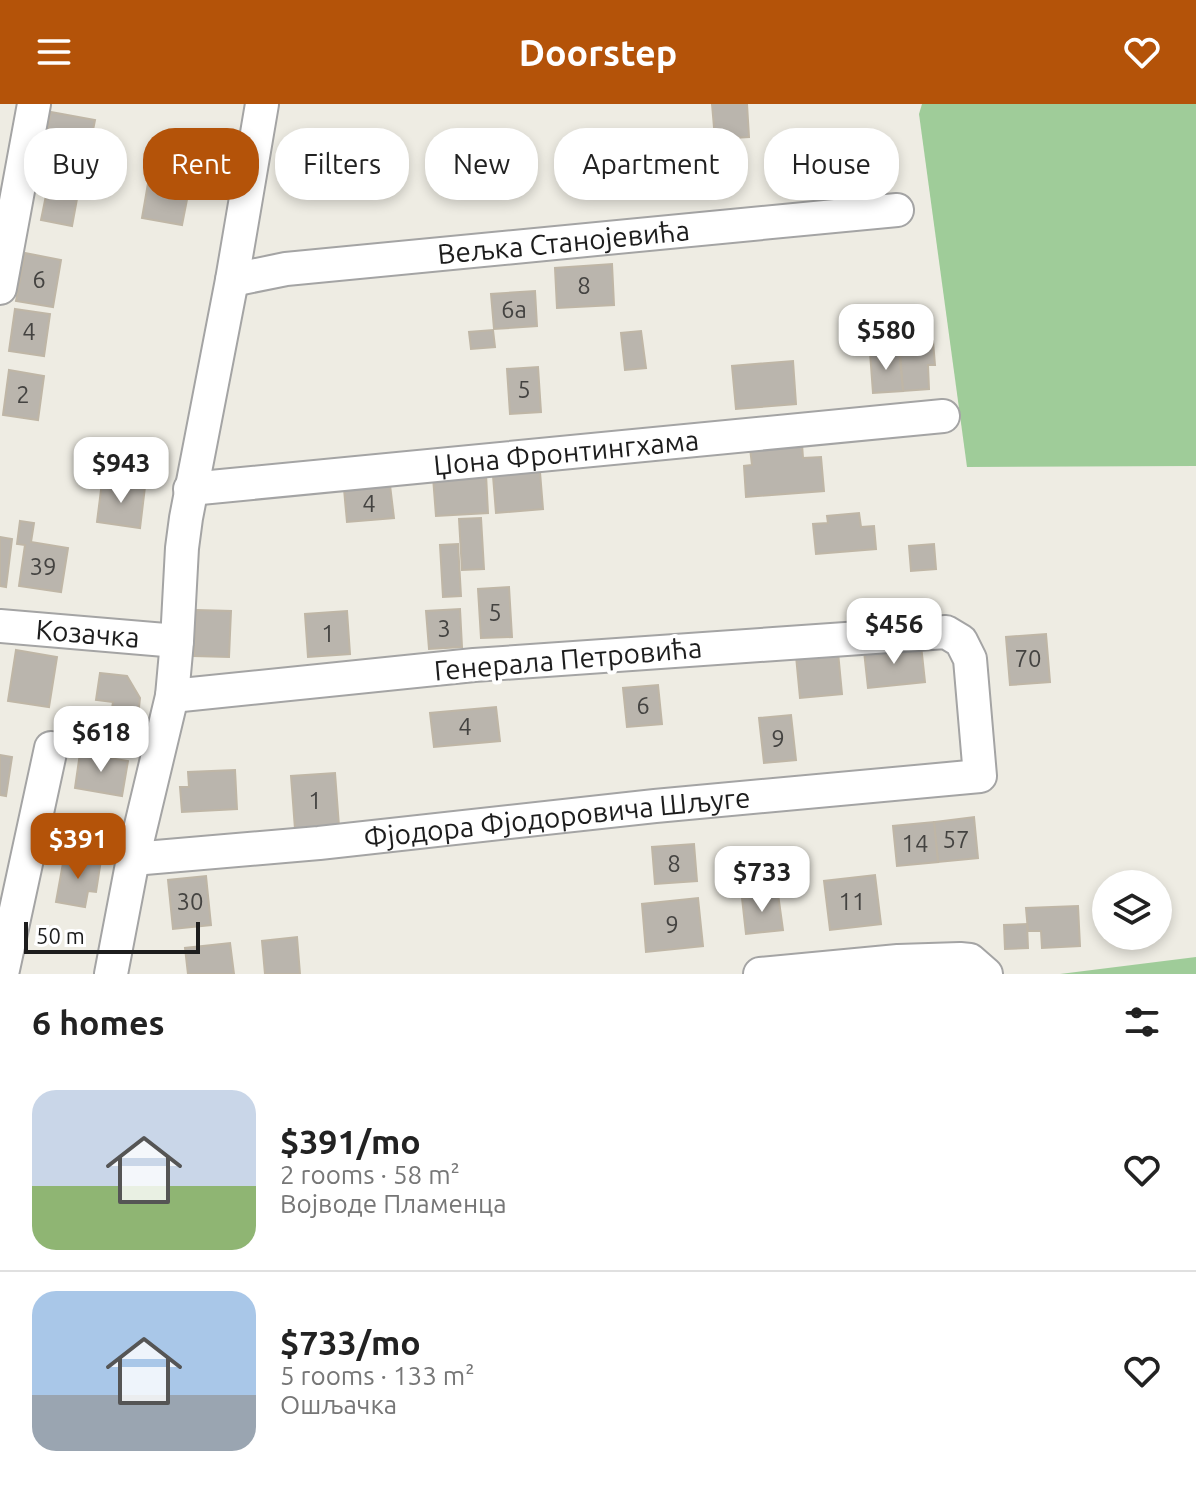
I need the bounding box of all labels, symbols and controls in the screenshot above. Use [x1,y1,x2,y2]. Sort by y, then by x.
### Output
icon: menu [32,30,76,74]
icon: heart [1120,30,1164,74]
text: Doorstep [519,32,677,73]
chip: Buy [24,128,127,200]
chip: Rent [143,128,259,200]
chip: Filters [275,128,409,200]
chip: New [425,128,538,200]
chip: Apartment [554,128,748,200]
chip: House [764,128,899,200]
street label: Вељка Станојевића [436,214,691,269]
house number: 6 [32,266,46,293]
house number: 8 [577,272,591,299]
house number: 6a [501,296,527,323]
pin: $580 [839,304,933,372]
text: $580 [857,315,915,344]
house number: 4 [22,318,36,345]
house number: 5 [517,376,531,403]
house number: 2 [16,381,30,408]
street label: Џона Фронтингхама [432,424,700,480]
pin: $943 [74,437,168,505]
text: $943 [92,448,150,477]
house number: 4 [362,490,376,517]
house number: 39 [29,553,57,580]
pin: $456 [847,598,941,666]
house number: 5 [488,599,502,626]
text: $456 [865,609,923,638]
street label: Козачка [35,613,141,653]
house number: 3 [437,615,451,642]
house number: 1 [321,620,335,647]
street label: Генерала Петровића [433,631,703,686]
house number: 70 [1014,645,1042,672]
house number: 6 [636,692,650,719]
pin: $618 [54,706,148,774]
house number: 4 [458,713,472,740]
text: $618 [72,717,130,746]
house number: 9 [771,725,785,752]
street label: Фјодора Фјодоровича Шљуге [362,781,752,853]
house number: 1 [308,787,322,814]
pin: $391 [31,813,125,881]
text: $391 [49,824,107,853]
house number: 57 [942,826,970,853]
house number: 14 [901,830,929,857]
pin: $733 [715,846,809,914]
house number: 8 [667,850,681,877]
text: $733 [733,857,791,886]
map controls [1092,870,1172,950]
button: layers [1092,870,1172,950]
house number: 30 [176,888,204,915]
house number: 11 [838,888,866,915]
house number: 9 [665,911,679,938]
scale bar [24,918,200,954]
text: 50 m [36,923,85,948]
icon: filters [1120,1000,1164,1044]
text: 6 homes [32,1003,165,1041]
icon: home [96,1122,192,1218]
text: $391/mo [280,1122,421,1160]
icon: heart [1120,1148,1164,1192]
text: 2 rooms · 58 m² [280,1160,460,1189]
text: Војводе Пламенца [280,1189,507,1218]
icon: home [96,1323,192,1419]
text: $733/mo [280,1323,421,1361]
icon: heart [1120,1349,1164,1393]
text: 5 rooms · 133 m² [280,1361,475,1390]
text: Ошљачка [280,1390,397,1419]

